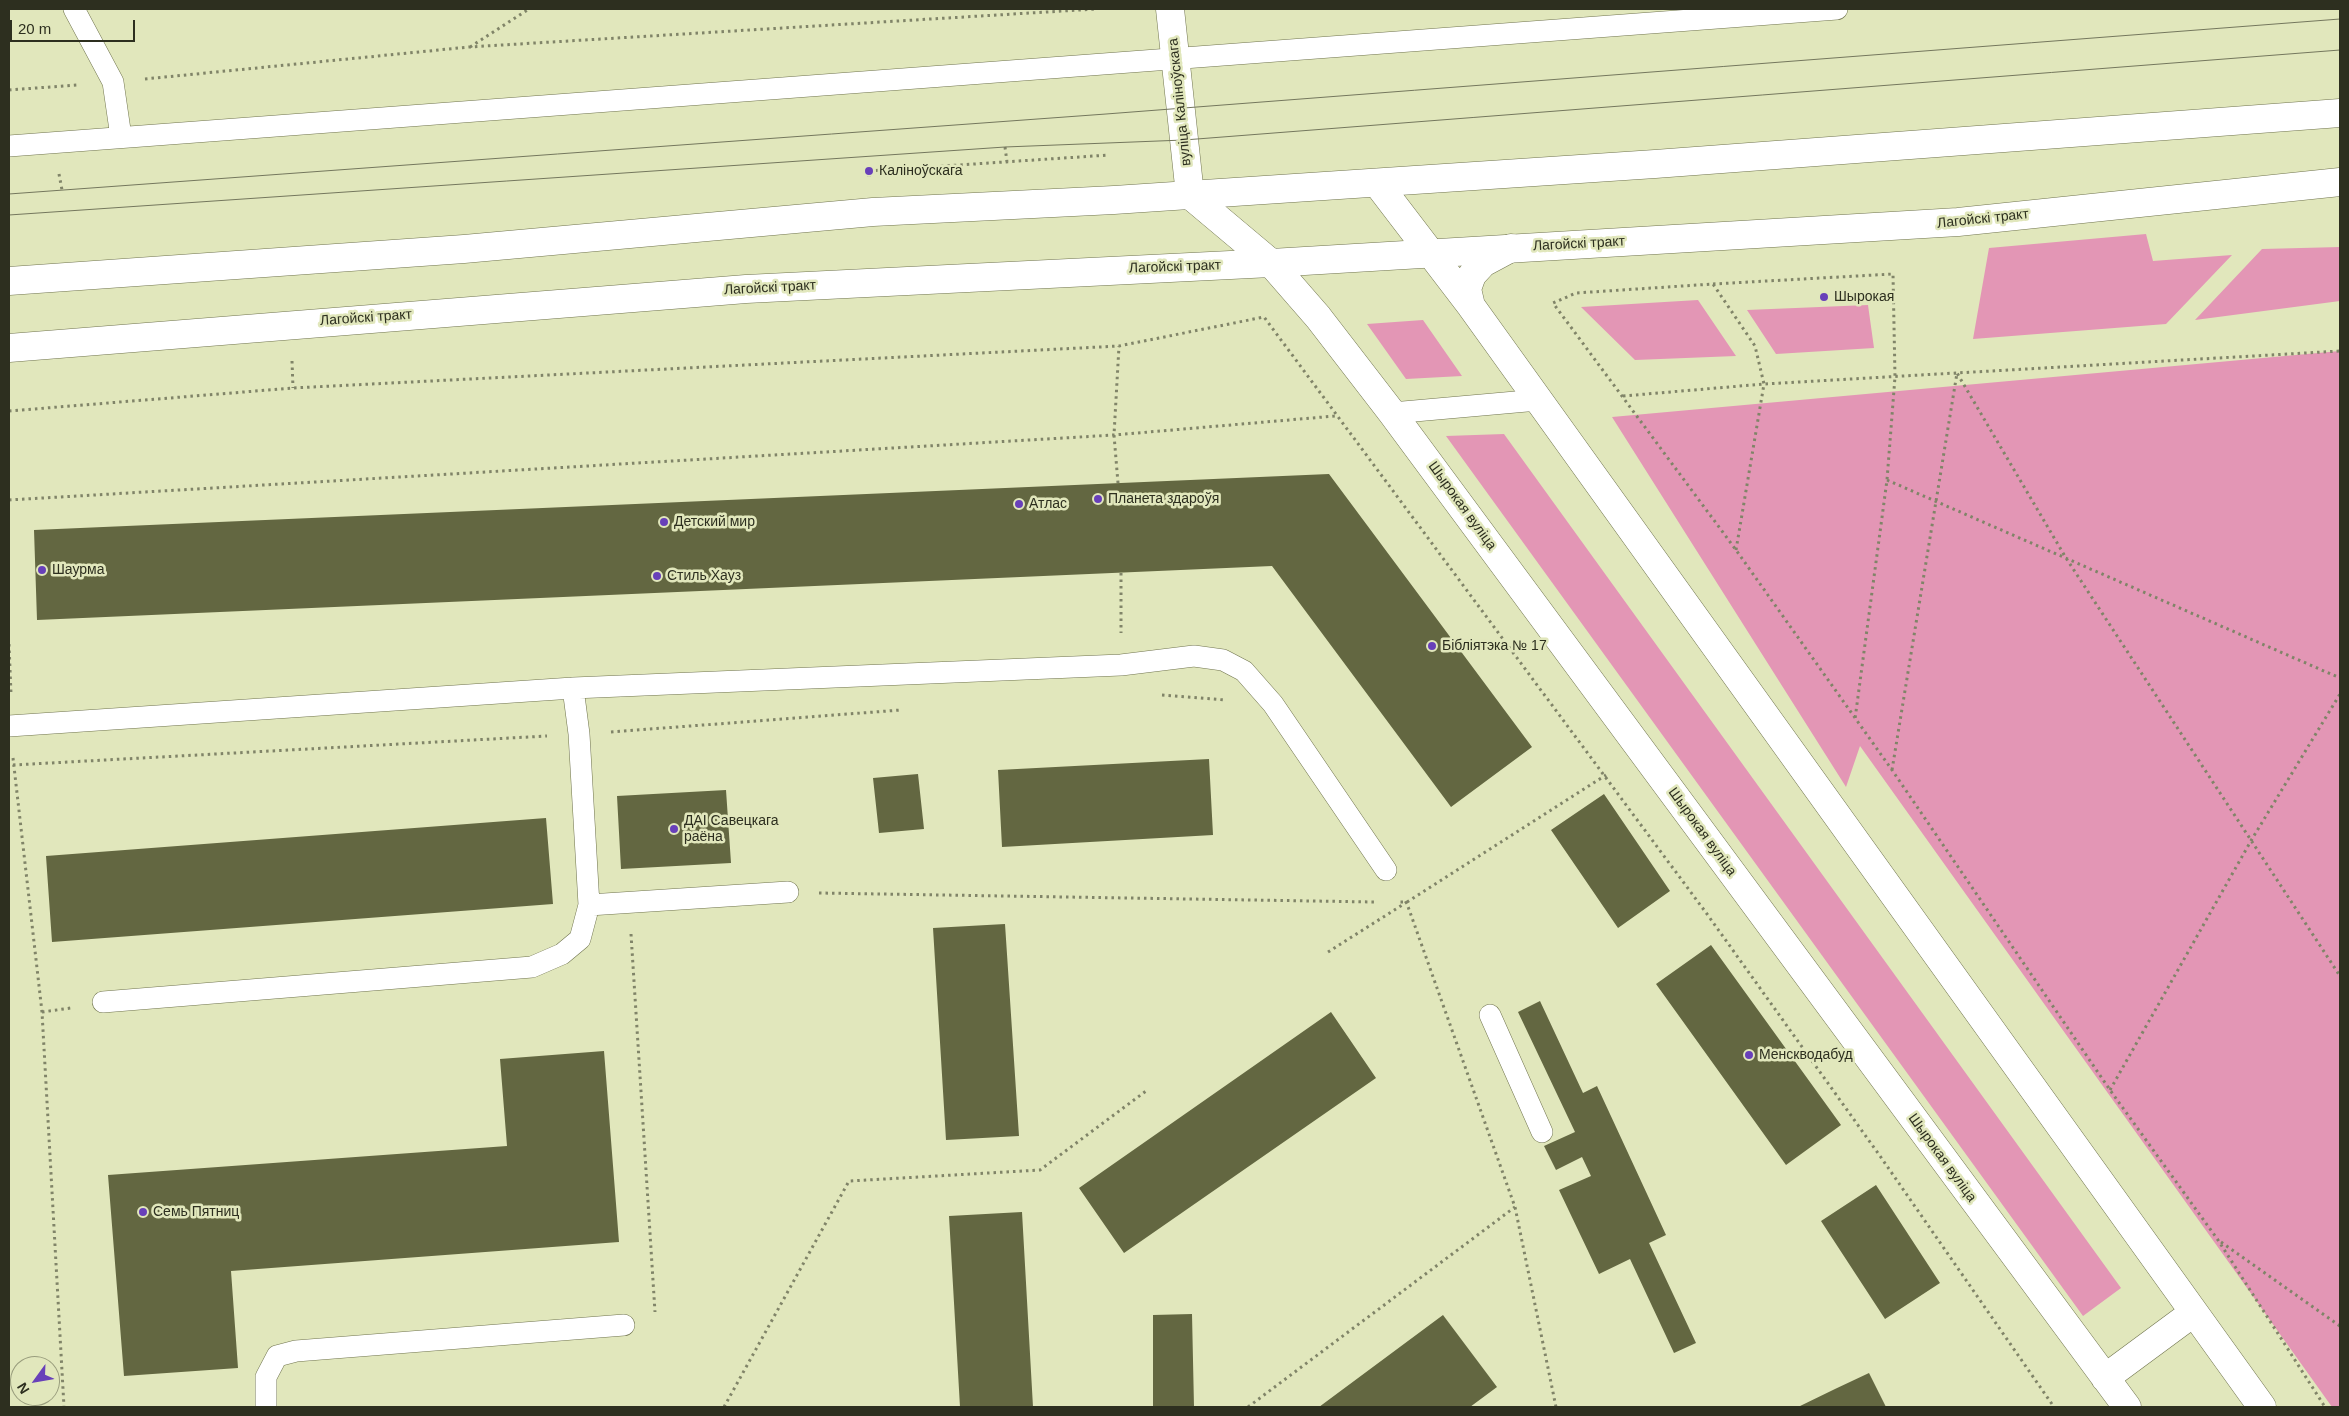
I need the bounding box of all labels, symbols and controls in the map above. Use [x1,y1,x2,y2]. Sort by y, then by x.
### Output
scale bar [12,10,138,42]
text: 20 m [18,20,51,37]
street label: вуліца Каліноўскага [1165,37,1195,167]
place label: Каліноўскага [879,163,963,179]
marker: Каліноўскага [863,165,875,177]
street label: Лагойскі тракт [1936,206,2030,232]
street label: Лагойскі тракт [1533,233,1625,255]
street label: Лагойскі тракт [1129,257,1221,277]
street label: Лагойскі тракт [724,277,816,299]
place label: Шырокая [1834,289,1894,305]
marker: Шырокая [1818,291,1830,303]
street label: Лагойскі тракт [319,306,413,330]
street label: Шырокая вуліца [1424,459,1500,553]
place label: Планета здароўя [1108,491,1219,507]
marker: Планета здароўя [1092,493,1104,505]
place label: Атлас [1029,496,1067,512]
marker: Атлас [1013,498,1025,510]
place label: Детский мир [674,514,755,530]
marker: Детский мир [658,516,670,528]
place label: Шаурма [52,562,104,578]
marker: Шаурма [36,564,48,576]
place label: Стиль Хауз [667,568,741,584]
marker: Стиль Хауз [651,570,663,582]
place label: Бібліятэка № 17 [1442,638,1547,654]
marker: Бібліятэка № 17 [1426,640,1438,652]
street label: Шырокая вуліца [1664,785,1740,879]
place label: ДАІ Савецкага раёна [684,813,779,846]
marker: ДАІ Савецкага раёна [668,823,680,835]
place label: Менскводабуд [1759,1047,1853,1063]
marker: Менскводабуд [1743,1049,1755,1061]
street label: Шырокая вуліца [1904,1111,1980,1205]
place label: Семь Пятниц [153,1204,239,1220]
marker: Семь Пятниц [137,1206,149,1218]
north arrow [10,1356,60,1406]
text: N [14,1380,33,1397]

